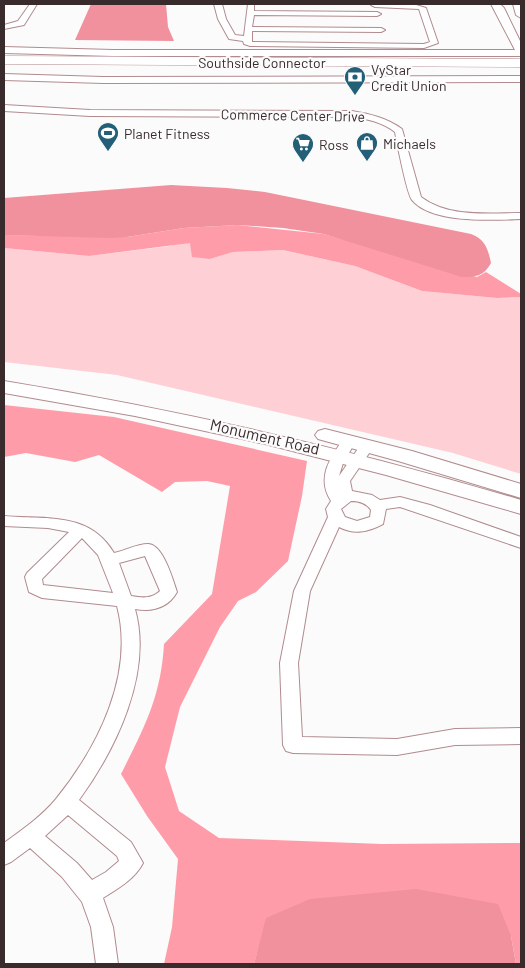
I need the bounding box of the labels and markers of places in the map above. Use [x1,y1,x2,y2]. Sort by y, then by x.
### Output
place label: VyStar Credit Union [371,61,446,94]
bank icon: VyStar Credit Union [343,65,367,96]
sports icon: Planet Fitness [96,121,120,152]
place label: Planet Fitness [124,125,210,142]
shop icon: Michaels [355,131,379,162]
supermarket icon: Ross [291,132,315,163]
place label: Michaels [383,135,436,152]
place label: Ross [319,136,349,153]

